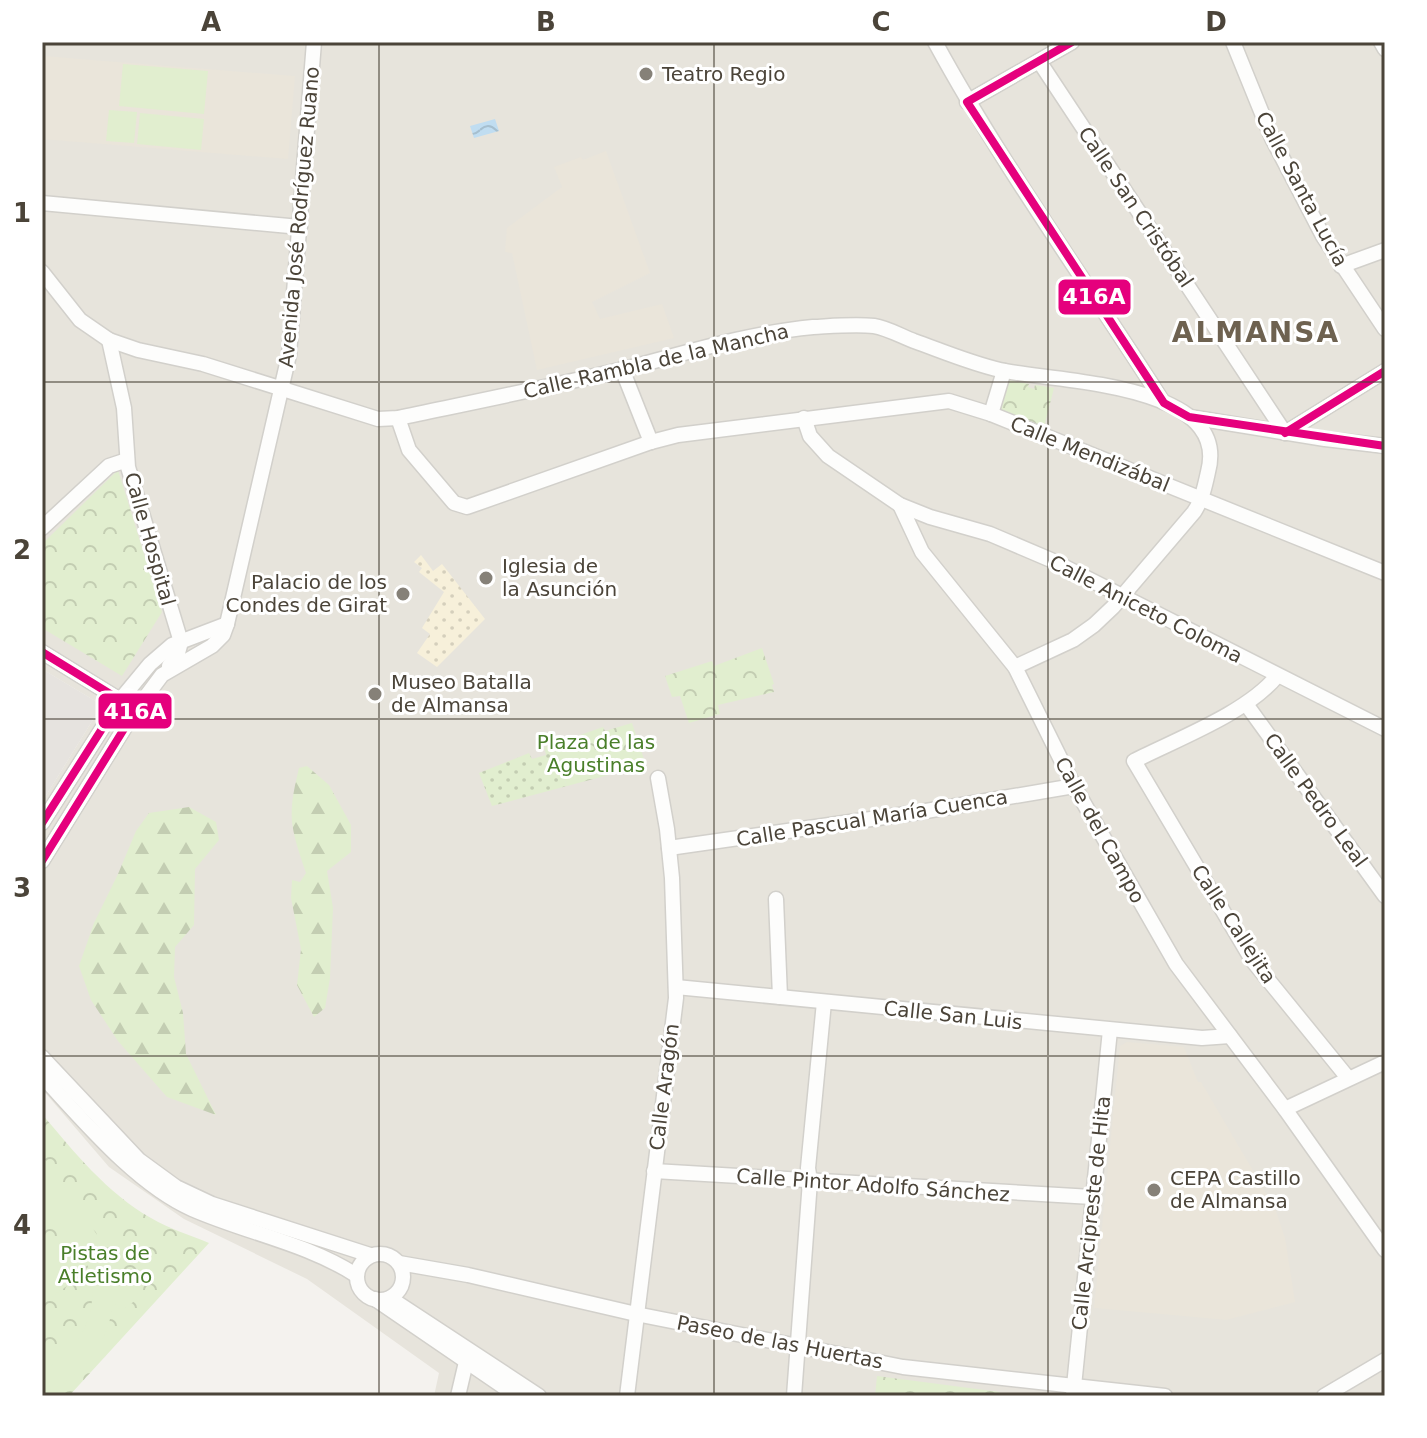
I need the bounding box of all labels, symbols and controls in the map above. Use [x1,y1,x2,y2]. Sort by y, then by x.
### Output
text: A [201,7,221,37]
text: B [536,7,556,37]
text: C [871,7,891,37]
text: D [1205,7,1227,37]
place label: Teatro Regio [661,62,785,86]
street label: Avenida José Rodríguez Ruano [274,65,324,369]
marker: Teatro Regio [637,65,655,83]
street label: Calle Santa Lucía [1251,107,1353,271]
street label: Calle San Cristóbal [1073,122,1199,292]
text: 1 [13,198,31,228]
line badge: 416A [1057,278,1132,316]
text: 416A [1063,284,1125,309]
district label: ALMANSA [1172,316,1340,349]
street label: Calle Rambla de la Mancha [521,319,791,403]
street label: Calle Mendizábal [1007,411,1173,497]
street label: Calle Hospital [119,470,181,608]
text: 2 [13,535,31,565]
street label: Calle Aniceto Coloma [1045,550,1247,668]
place label: Iglesia de la Asunción [502,554,617,601]
marker: Iglesia de la Asunción [477,569,495,587]
place label: Palacio de los Condes de Girat [226,570,387,617]
marker: Palacio de los Condes de Girat [394,585,412,603]
place label: Museo Batalla de Almansa [391,670,532,717]
marker: Museo Batalla de Almansa [366,685,384,703]
line badge: 416A [97,692,173,730]
text: 416A [104,699,166,724]
street label: Calle Pedro Leal [1259,728,1373,872]
park label: Plaza de las Agustinas [537,730,655,777]
street label: Calle del Campo [1050,753,1150,907]
street label: Calle Pascual María Cuenca [735,785,1009,851]
street label: Calle Callejita [1187,860,1281,988]
text: 3 [13,873,31,903]
street label: Calle San Luis [882,996,1024,1034]
street label: Calle Aragón [644,1022,684,1152]
street label: Calle Arcipreste de Hita [1067,1095,1115,1331]
street label: Calle Pintor Adolfo Sánchez [735,1163,1011,1207]
place label: CEPA Castillo de Almansa [1170,1166,1301,1213]
marker: CEPA Castillo de Almansa [1145,1181,1163,1199]
text: 4 [13,1210,31,1240]
park label: Pistas de Atletismo [58,1241,152,1288]
street label: Paseo de las Huertas [675,1310,885,1374]

